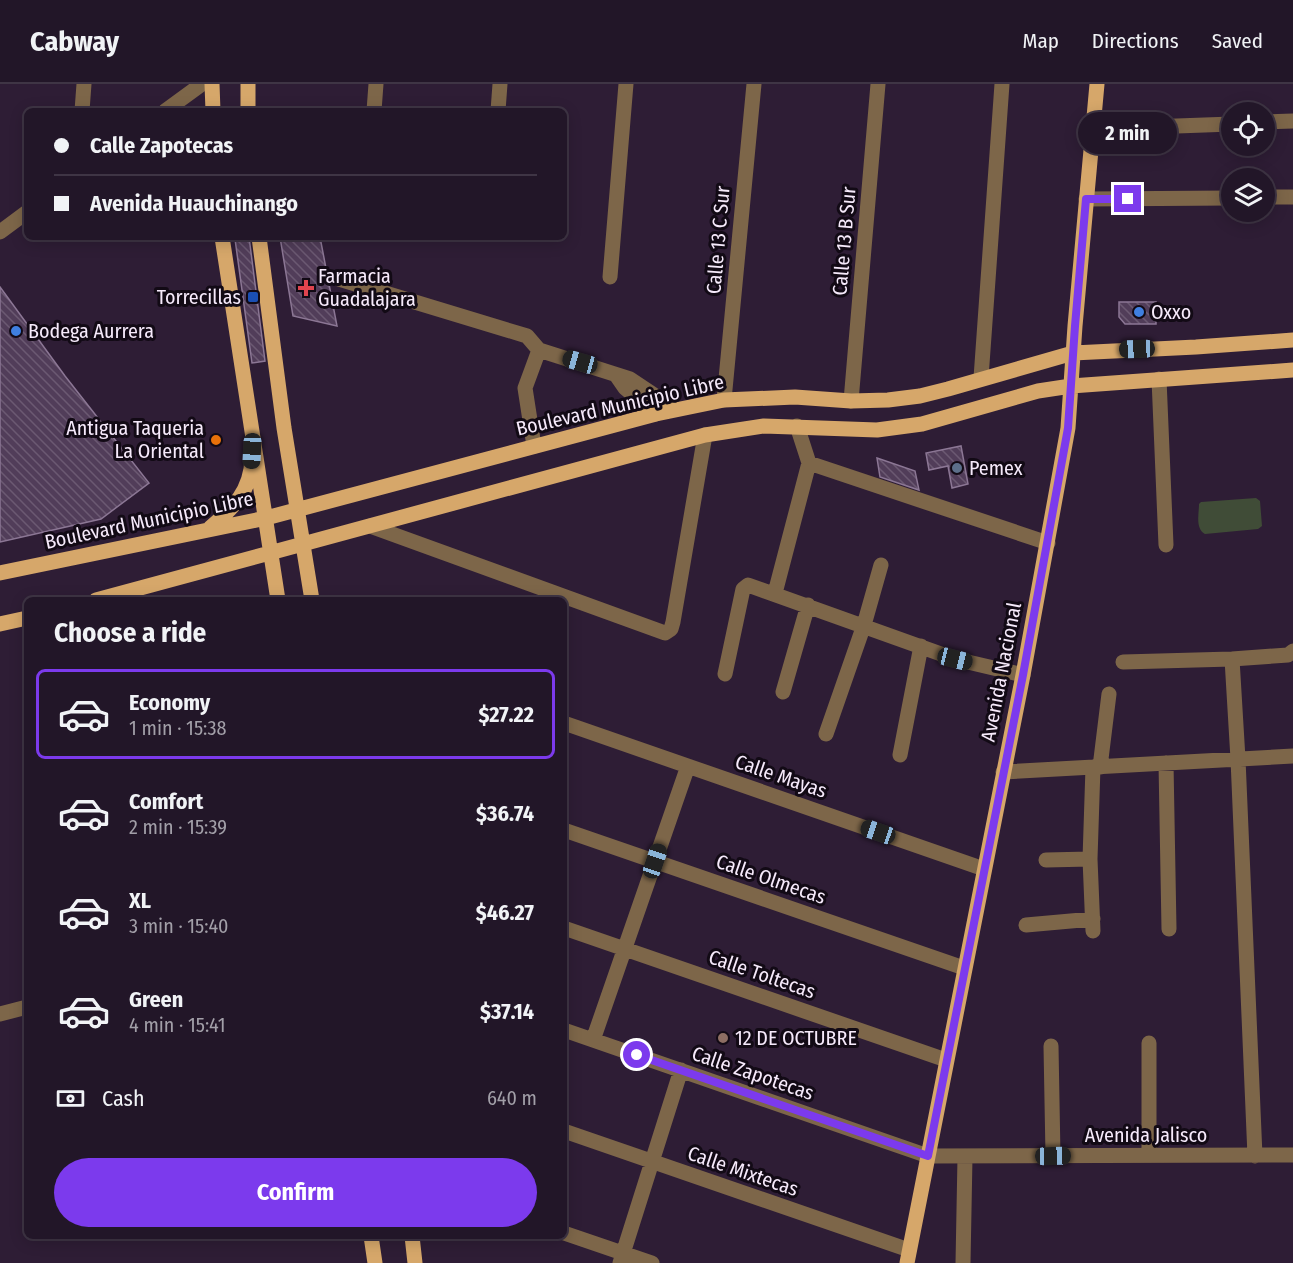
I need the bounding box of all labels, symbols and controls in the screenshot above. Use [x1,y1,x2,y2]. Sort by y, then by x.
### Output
text: Cabway [30,25,119,58]
text: Map [1022,28,1059,54]
text: Directions [1092,28,1179,54]
text: Saved [1212,28,1263,54]
map controls [1221,102,1275,222]
button: locate [1221,102,1275,156]
callout: 2 min [1078,112,1178,154]
text: 2 min [1105,121,1150,145]
text: Calle Zapotecas [90,132,233,159]
button: layers [1221,168,1275,222]
street label: Calle 13 C Sur [701,185,735,295]
route end [1114,185,1141,212]
street label: Calle 13 B Sur [827,186,861,296]
text: Avenida Huauchinango [90,190,298,217]
place label: Farmacia Guadalajara [318,264,416,311]
marker: Farmacia Guadalajara [299,281,313,295]
place label: Torrecillas [157,285,241,309]
marker: Torrecillas [246,290,260,304]
place label: Oxxo [1151,300,1191,324]
marker: Oxxo [1132,305,1146,319]
place label: Bodega Aurrera [28,319,154,343]
marker: Bodega Aurrera [9,324,23,338]
car [1119,339,1155,359]
car [560,348,600,376]
street label: Boulevard Municipio Libre [514,369,726,441]
place label: Antigua Taqueria La Oriental [66,416,204,463]
marker: Antigua Taqueria La Oriental [209,433,223,447]
car [242,433,262,469]
place label: Pemex [969,456,1023,480]
marker: Pemex [950,461,964,475]
street label: Boulevard Municipio Libre [42,486,256,554]
street label: Avenida Nacional [976,600,1026,744]
text: Choose a ride [54,617,206,649]
car [935,646,975,672]
icon: car [57,687,111,741]
text: Economy [129,689,210,716]
text: $27.22 [478,701,534,728]
text: 1 min · 15:38 [129,716,227,740]
street label: Calle Mayas [732,749,830,803]
icon: car [57,786,111,840]
text: Comfort [129,788,203,815]
text: $36.74 [476,800,534,827]
text: 2 min · 15:39 [129,815,227,839]
car [858,818,898,846]
car [641,841,669,881]
street label: Calle Olmecas [713,849,829,909]
icon: car [57,885,111,939]
text: XL [129,887,151,914]
text: $46.27 [476,899,534,926]
text: 3 min · 15:40 [129,914,229,938]
street label: Calle Toltecas [705,945,819,1003]
icon: car [57,984,111,1038]
text: Green [129,986,183,1013]
text: $37.14 [480,998,534,1025]
text: 4 min · 15:41 [129,1013,226,1037]
place label: 12 DE OCTUBRE [735,1026,857,1050]
marker: 12 DE OCTUBRE [716,1031,730,1045]
route start [623,1041,650,1068]
street label: Calle Zapotecas [689,1041,817,1105]
icon: cash [54,1082,87,1115]
text: Cash [102,1085,145,1112]
text: 640 m [487,1086,537,1110]
street label: Avenida Jalisco [1085,1123,1207,1147]
street label: Calle Mixtecas [685,1141,801,1201]
car [1035,1147,1071,1165]
button: Confirm [54,1158,537,1227]

